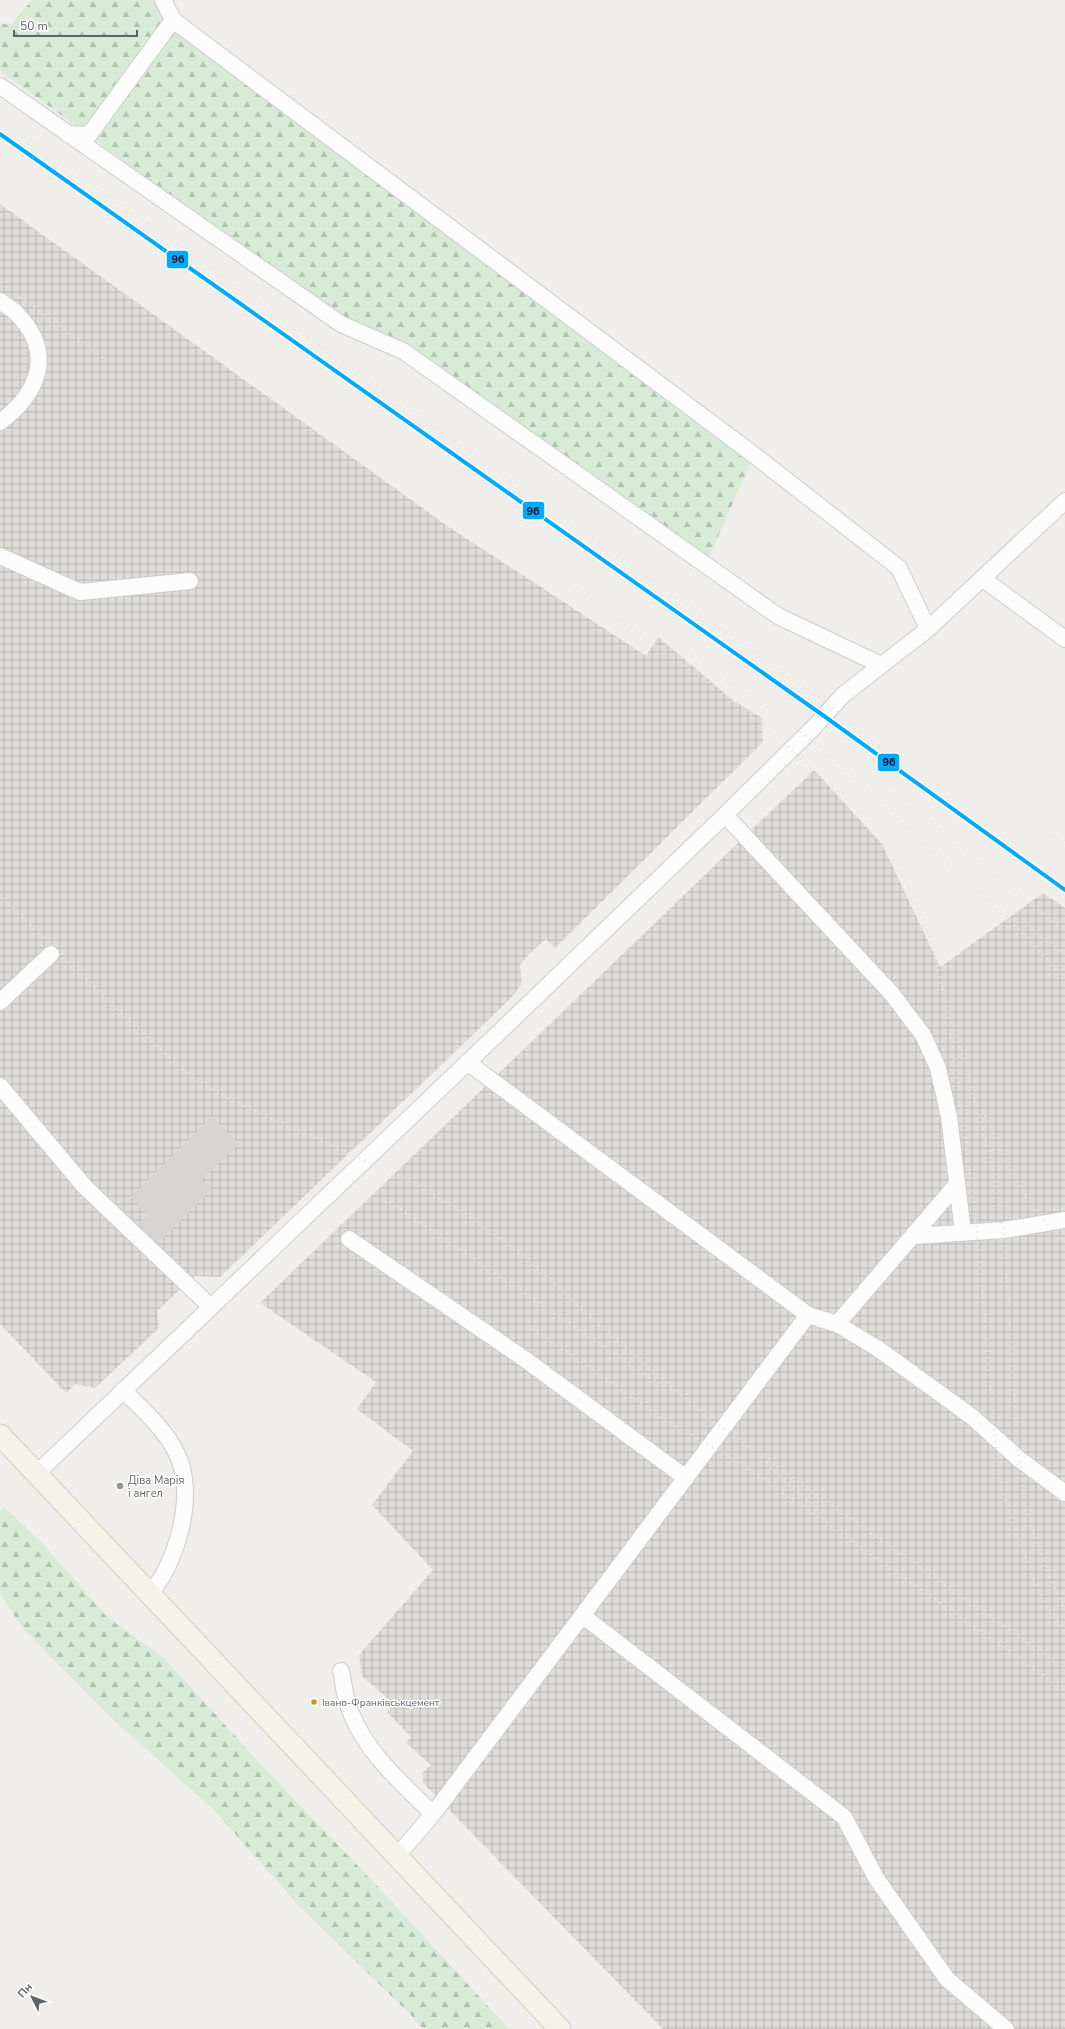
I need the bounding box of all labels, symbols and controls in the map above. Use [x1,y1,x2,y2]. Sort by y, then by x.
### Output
scale bar [14,12,137,38]
text: 50 m [20,18,48,34]
line badge: 96 [166,250,189,269]
text: 96 [171,252,185,267]
line badge: 96 [522,501,545,520]
text: 96 [526,504,540,519]
line badge: 96 [877,753,900,772]
text: 96 [882,755,896,770]
place label: Діва Марія і ангел [128,1473,185,1501]
marker: Діва Марія і ангел [115,1481,125,1491]
place label: Івано-Франківськцемент [322,1696,440,1710]
marker: Івано-Франківськцемент [309,1697,319,1707]
north arrow [12,1977,52,2017]
text: Пн [14,1980,36,2001]

